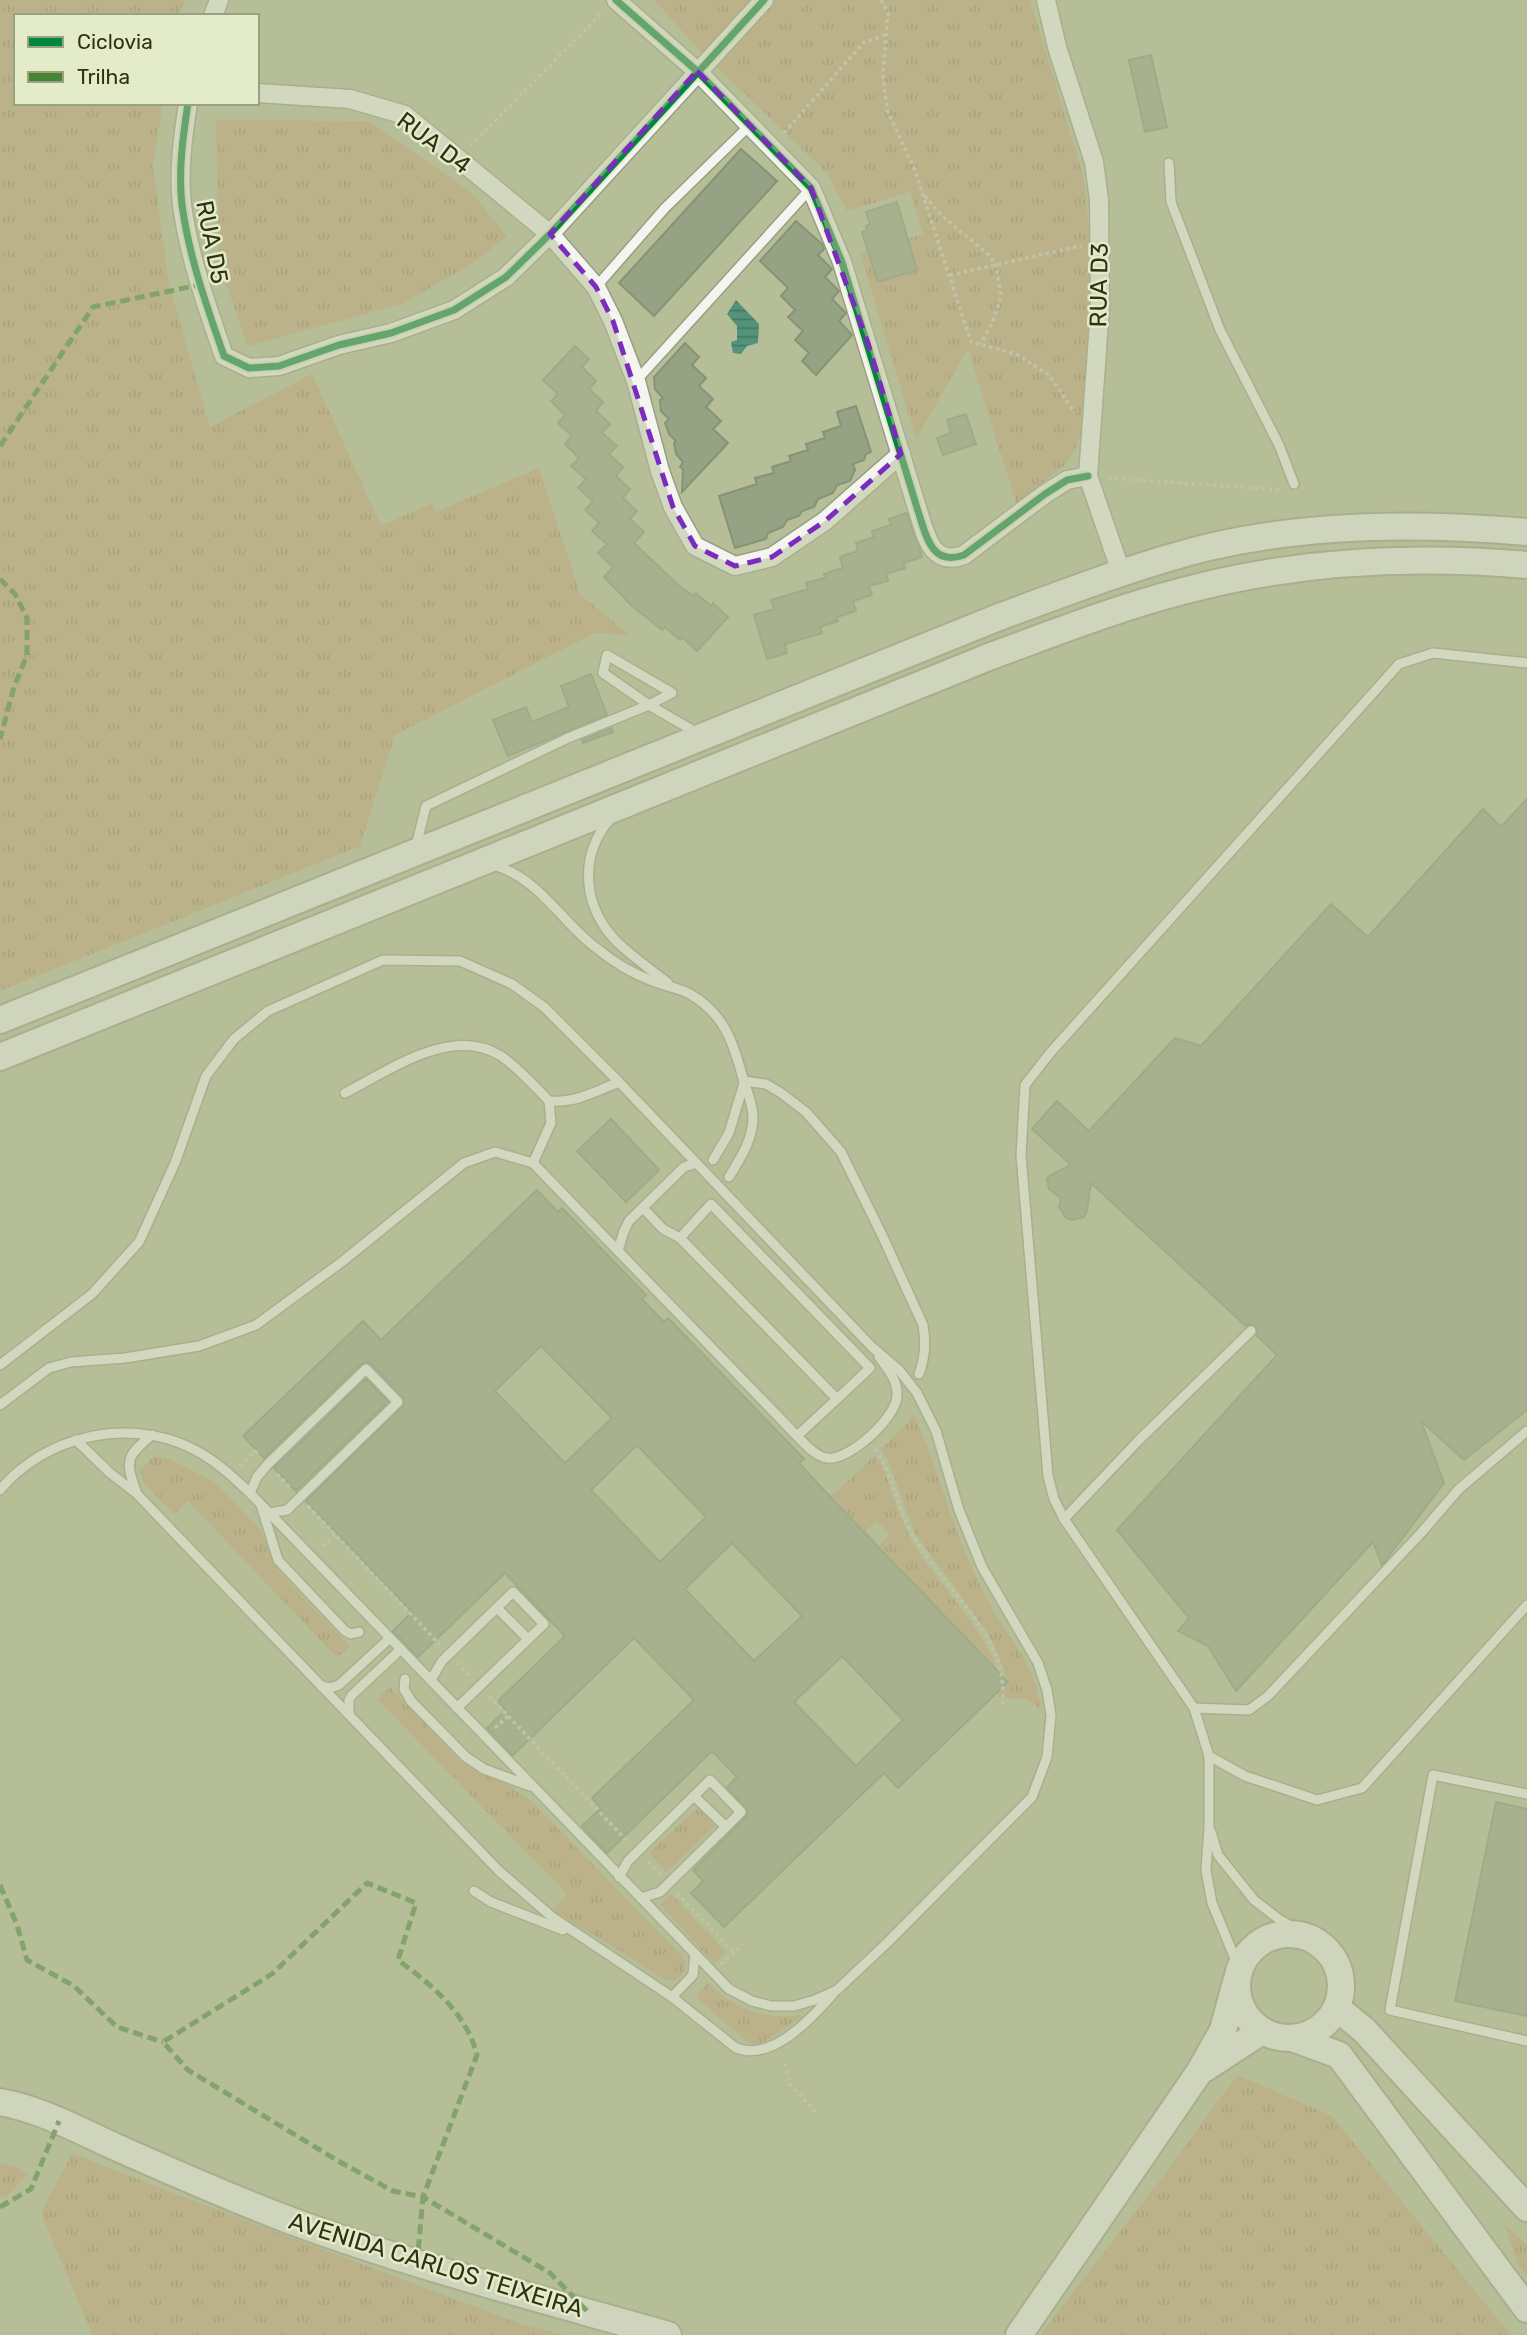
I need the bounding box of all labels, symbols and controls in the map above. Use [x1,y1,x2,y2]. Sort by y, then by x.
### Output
legend [14,14,259,105]
text: Ciclovia [77,29,153,54]
text: Trilha [77,64,130,89]
street label: RUA D4 [392,106,476,180]
street label: RUA D5 [190,198,234,286]
street label: RUA D3 [1084,243,1114,327]
street label: AVENIDA CARLOS TEIXEIRA [285,2207,587,2323]

